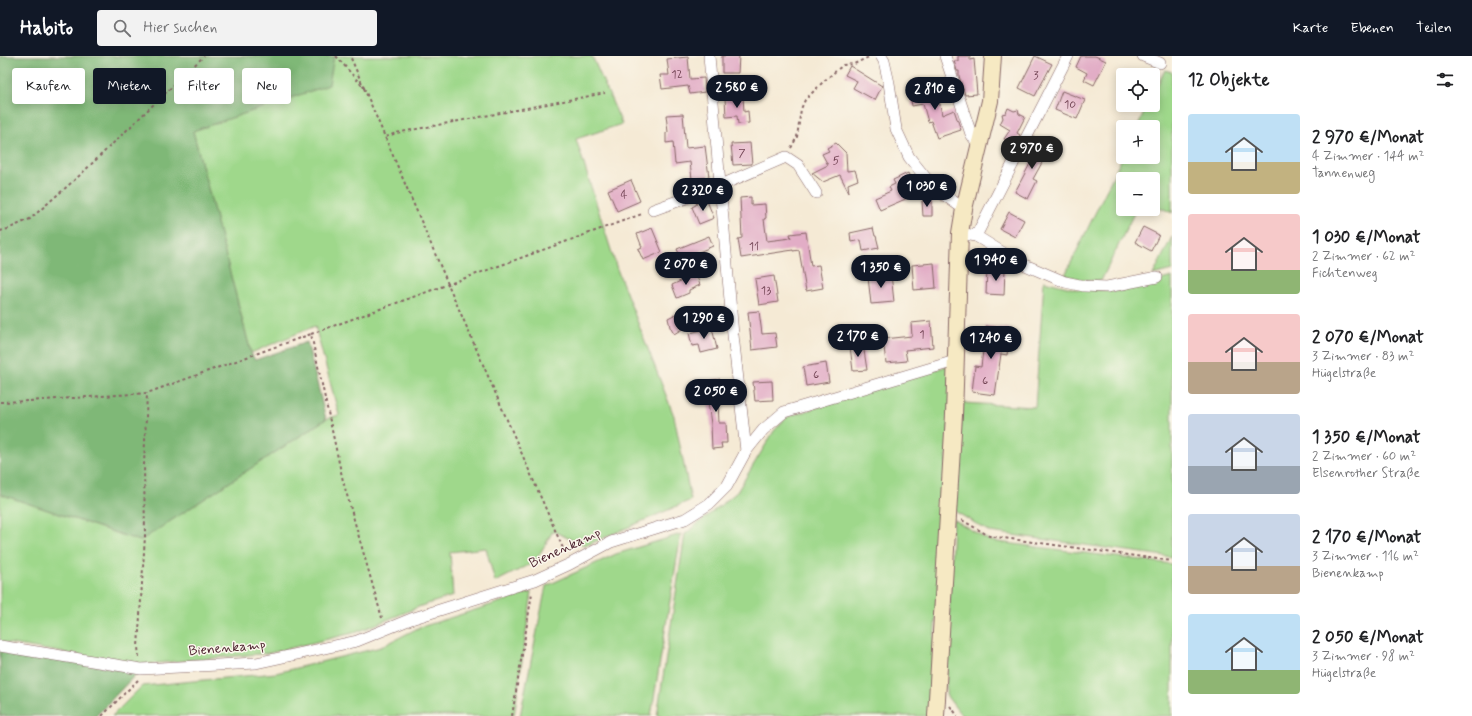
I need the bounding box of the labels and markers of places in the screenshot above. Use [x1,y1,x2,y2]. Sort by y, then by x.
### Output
pin: 2 580 € [700,75,774,109]
pin: 2 810 € [898,77,972,111]
pin: 2 970 € [995,136,1069,170]
pin: 1 030 € [890,174,964,208]
pin: 2 320 € [666,178,740,212]
pin: 1 940 € [959,248,1033,282]
pin: 2 070 € [649,252,723,286]
pin: 1 350 € [844,255,918,289]
pin: 1 290 € [667,306,741,340]
pin: 2 170 € [821,324,895,358]
pin: 1 240 € [954,326,1028,360]
pin: 2 050 € [679,379,753,413]

